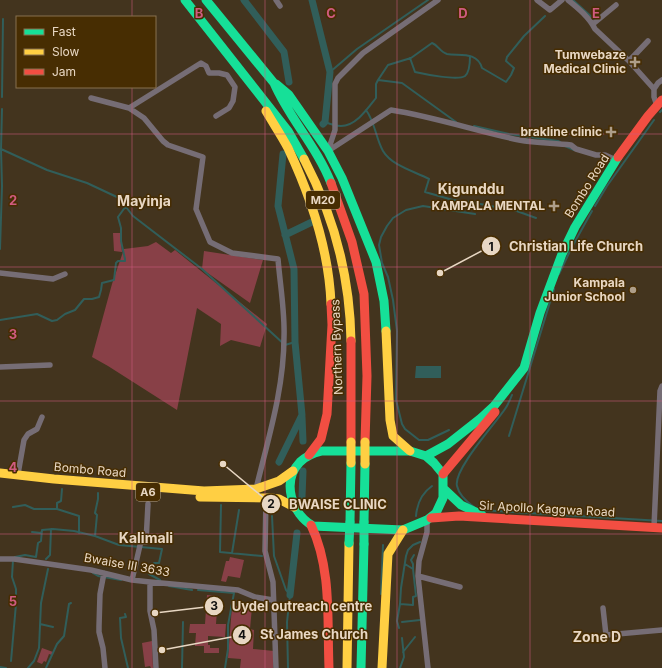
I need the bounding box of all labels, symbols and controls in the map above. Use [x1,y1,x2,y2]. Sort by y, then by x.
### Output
text: B [195,5,204,21]
text: C [326,5,336,21]
text: D [458,5,468,21]
text: E [592,5,600,21]
legend [16,16,156,88]
text: Fast [52,24,76,39]
text: Slow [52,44,80,59]
place label: Tumwebaze Medical Clinic [543,47,626,76]
marker: Tumwebaze Medical Clinic [629,56,641,68]
text: Jam [52,64,76,79]
place label: brakline clinic [520,124,602,139]
marker: brakline clinic [605,126,617,138]
street label: Bombo Road [561,151,612,220]
district label: Kigunddu [438,180,504,197]
road number: M20 [306,191,340,209]
text: 2 [9,192,17,208]
district label: Mayinja [117,192,171,209]
place label: KAMPALA MENTAL [432,198,545,213]
marker: KAMPALA MENTAL [548,200,560,212]
callout: Christian Life Church [481,234,651,259]
text: Christian Life Church [509,238,643,254]
text: 1 [488,239,494,254]
place label: Kampala Junior School [544,275,625,304]
marker: Kampala Junior School [628,285,638,295]
street label: Northern Bypass [327,299,346,395]
text: 3 [9,326,17,342]
text: 4 [9,459,18,475]
street label: Bombo Road [53,459,127,480]
road number: A6 [136,483,160,501]
callout: BWAISE CLINIC [261,492,395,517]
text: 2 [267,496,275,511]
text: BWAISE CLINIC [289,496,387,512]
street label: Sir Apollo Kaggwa Road [479,497,615,520]
district label: Kalimali [119,529,173,546]
street label: Bwaise III 3633 [83,550,171,579]
text: 5 [9,593,17,609]
callout: Uydel outreach centre [204,593,381,618]
text: 3 [210,598,218,613]
text: Uydel outreach centre [232,598,373,614]
callout: St James Church [232,622,376,647]
text: St James Church [260,626,368,642]
text: 4 [238,627,246,642]
district label: Zone D [573,628,621,645]

